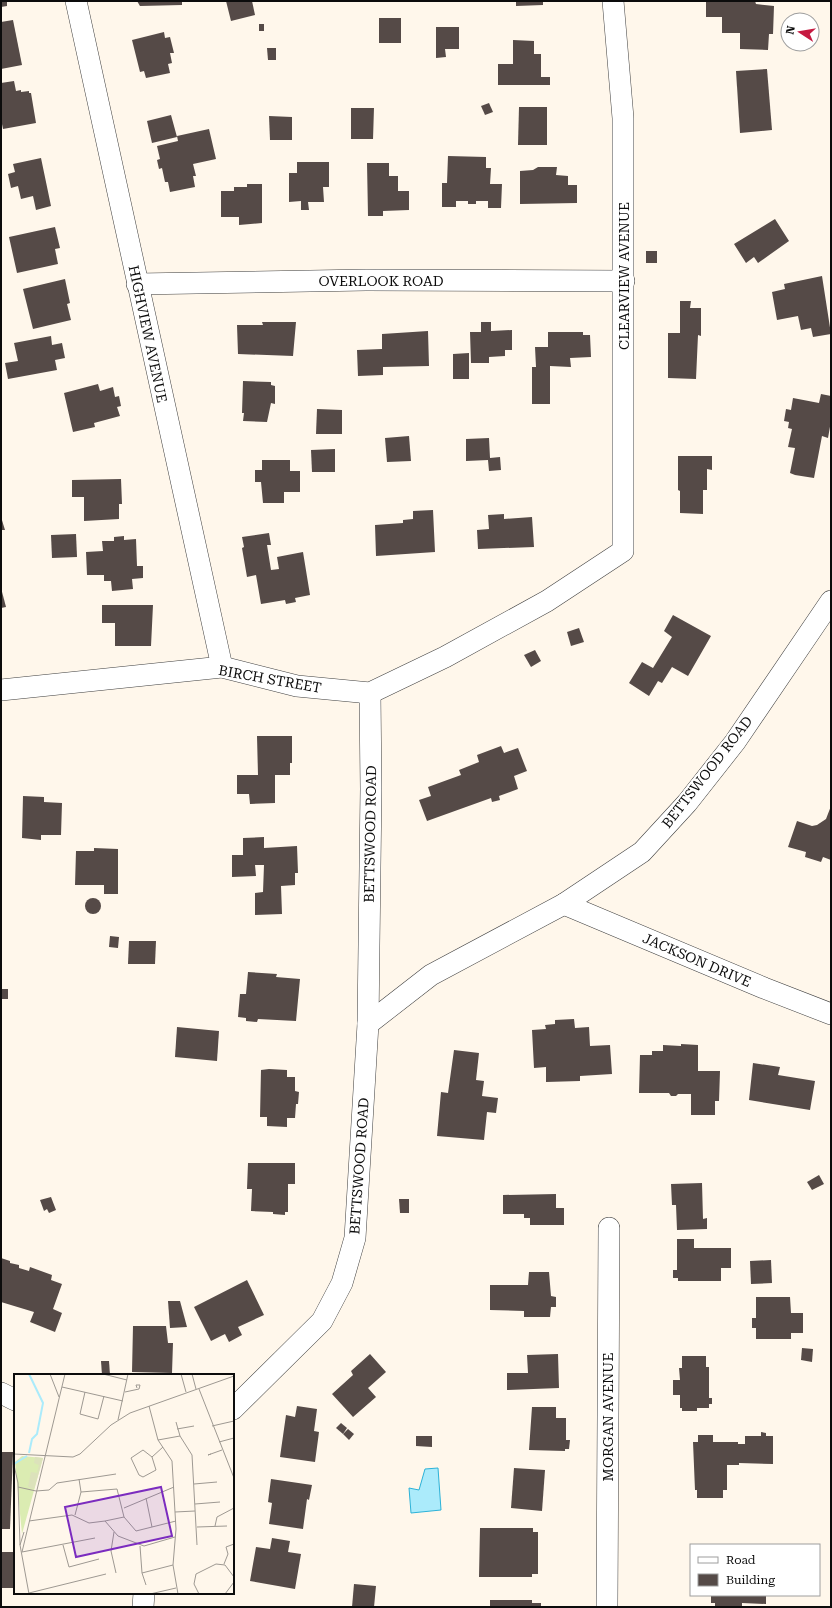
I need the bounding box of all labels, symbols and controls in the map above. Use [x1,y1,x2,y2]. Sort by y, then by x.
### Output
north arrow [780,12,820,52]
text: N [783,24,798,36]
street label: CLEARVIEW AVENUE [616,202,632,350]
street label: HIGHVIEW AVENUE [126,264,170,404]
street label: OVERLOOK ROAD [318,273,444,289]
street label: BIRCH STREET [217,662,323,696]
street label: BETTSWOOD ROAD [658,713,756,831]
street label: BETTSWOOD ROAD [361,765,379,903]
street label: JACKSON DRIVE [640,930,754,990]
street label: BETTSWOOD ROAD [346,1097,372,1235]
street label: MORGAN AVENUE [600,1353,616,1481]
inset map [14,1374,234,1594]
legend [690,1544,820,1596]
text: Road [726,1553,756,1567]
text: Building [726,1573,775,1587]

